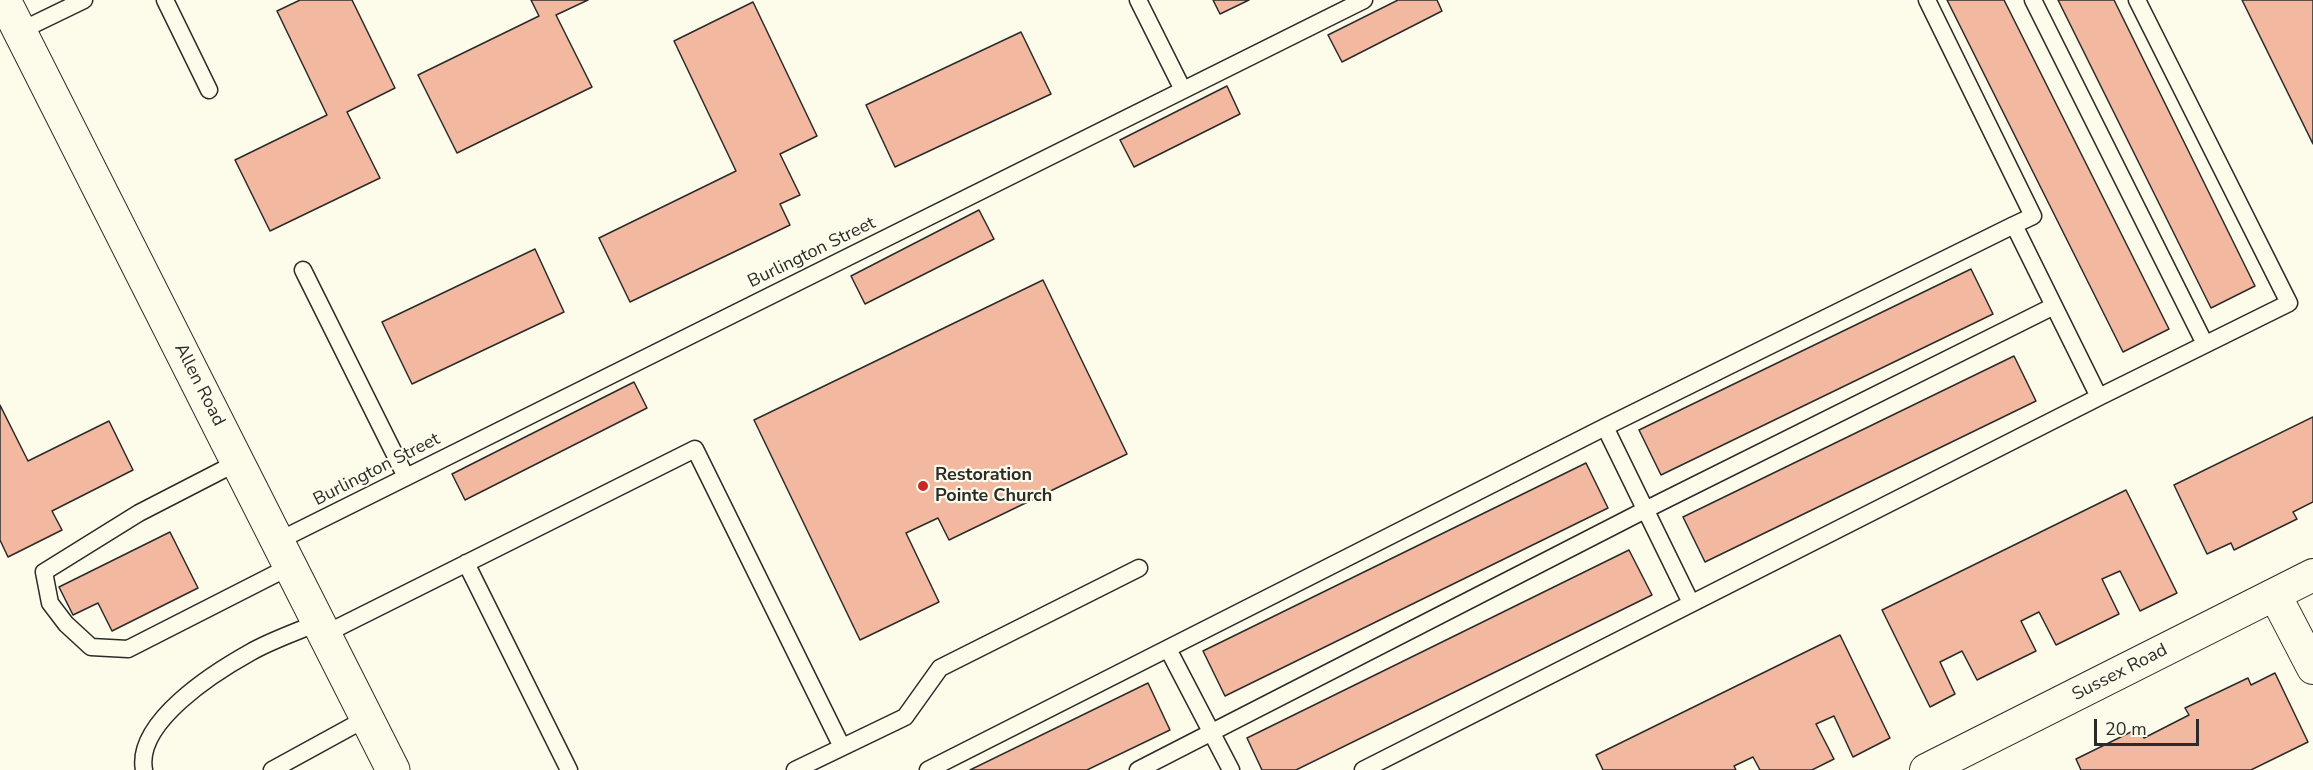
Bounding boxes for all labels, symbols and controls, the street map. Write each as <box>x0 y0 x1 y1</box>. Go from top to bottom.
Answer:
street label: Burlington Street <box>745 213 879 293</box>
street label: Allen Road <box>169 340 229 430</box>
street label: Burlington Street <box>310 429 444 511</box>
place label: Restoration Pointe Church <box>935 465 1052 508</box>
marker: Restoration Pointe Church <box>916 479 930 493</box>
street label: Sussex Road <box>2069 640 2171 706</box>
scale bar <box>2097 707 2202 745</box>
text: 20 m <box>2105 717 2147 741</box>

